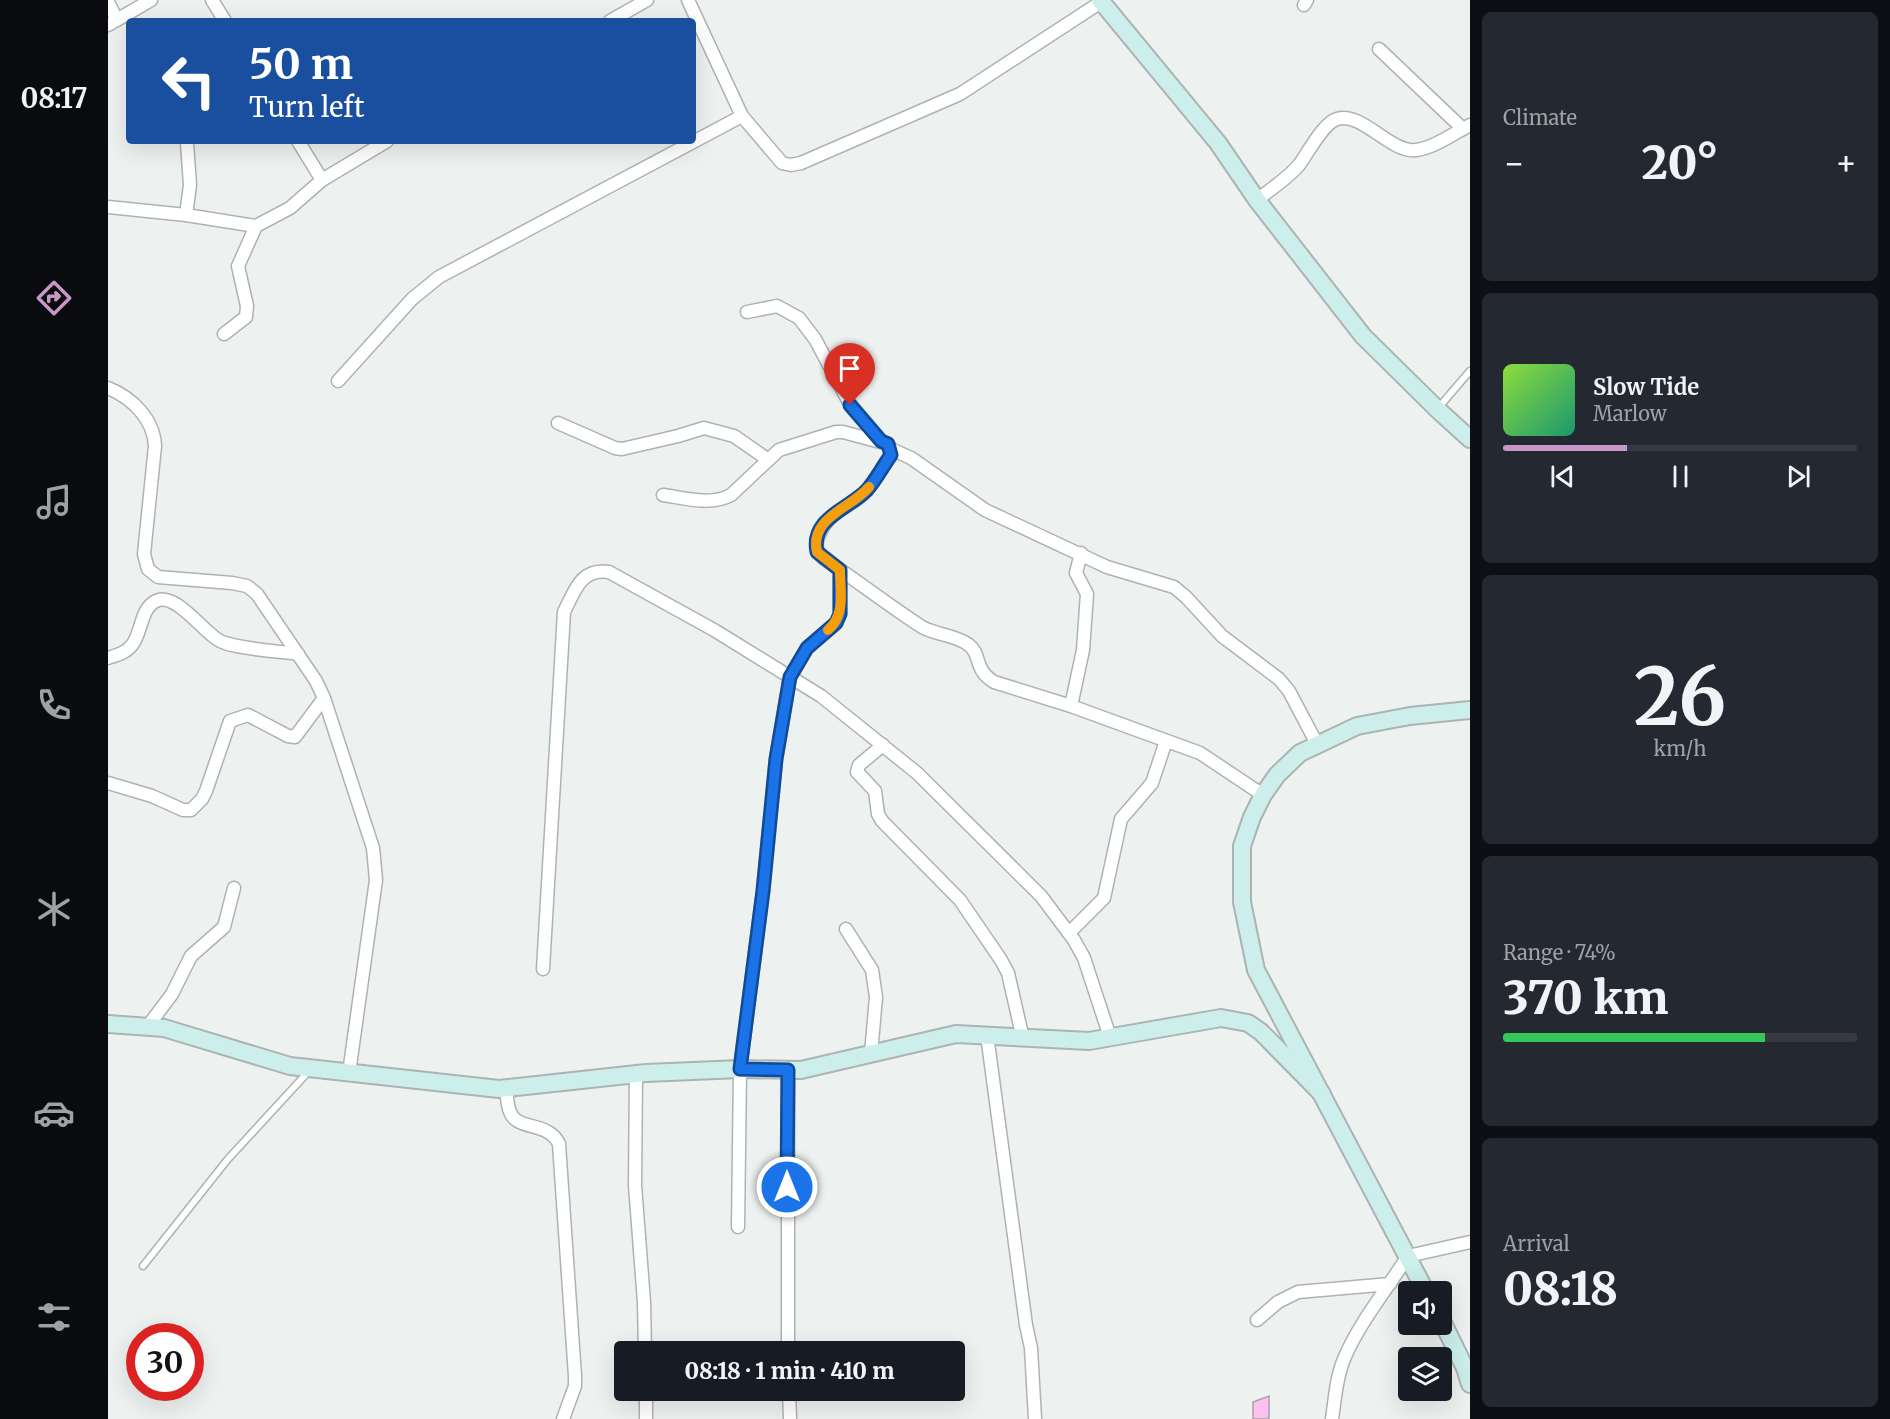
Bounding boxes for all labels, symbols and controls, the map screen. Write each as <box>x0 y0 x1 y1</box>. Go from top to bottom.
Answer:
text: 50 m <box>249 38 353 90</box>
icon: left <box>150 42 228 120</box>
text: 08:17 <box>21 81 87 115</box>
text: Turn left <box>249 90 364 124</box>
text: Climate <box>1503 105 1577 130</box>
text: 20° <box>1642 135 1718 191</box>
text: − <box>1503 143 1525 184</box>
text: + <box>1835 143 1857 184</box>
icon: directions <box>33 277 75 319</box>
pin <box>824 343 875 405</box>
icon: arrive <box>833 352 866 385</box>
text: Slow Tide <box>1593 373 1699 401</box>
text: Marlow <box>1593 401 1667 426</box>
icon: previous <box>1546 460 1579 493</box>
icon: pause <box>1664 460 1697 493</box>
icon: next <box>1782 460 1815 493</box>
icon: music <box>33 481 75 523</box>
text: 26 <box>1634 648 1726 746</box>
icon: phone <box>33 684 75 726</box>
text: km/h <box>1654 736 1706 761</box>
icon: climate <box>33 888 75 930</box>
text: Range · 74% <box>1503 940 1616 965</box>
text: 370 km <box>1503 970 1668 1026</box>
icon: car <box>33 1092 75 1134</box>
position arrow <box>755 1155 819 1219</box>
text: Arrival <box>1503 1231 1570 1256</box>
text: 08:18 <box>1503 1261 1618 1317</box>
map controls <box>1398 1281 1452 1401</box>
button: sound <box>1398 1281 1452 1335</box>
icon: filters <box>33 1296 75 1338</box>
speed limit sign: 30 <box>126 1323 204 1401</box>
button: layers <box>1398 1347 1452 1401</box>
text: 08:18 · 1 min · 410 m <box>685 1357 894 1385</box>

